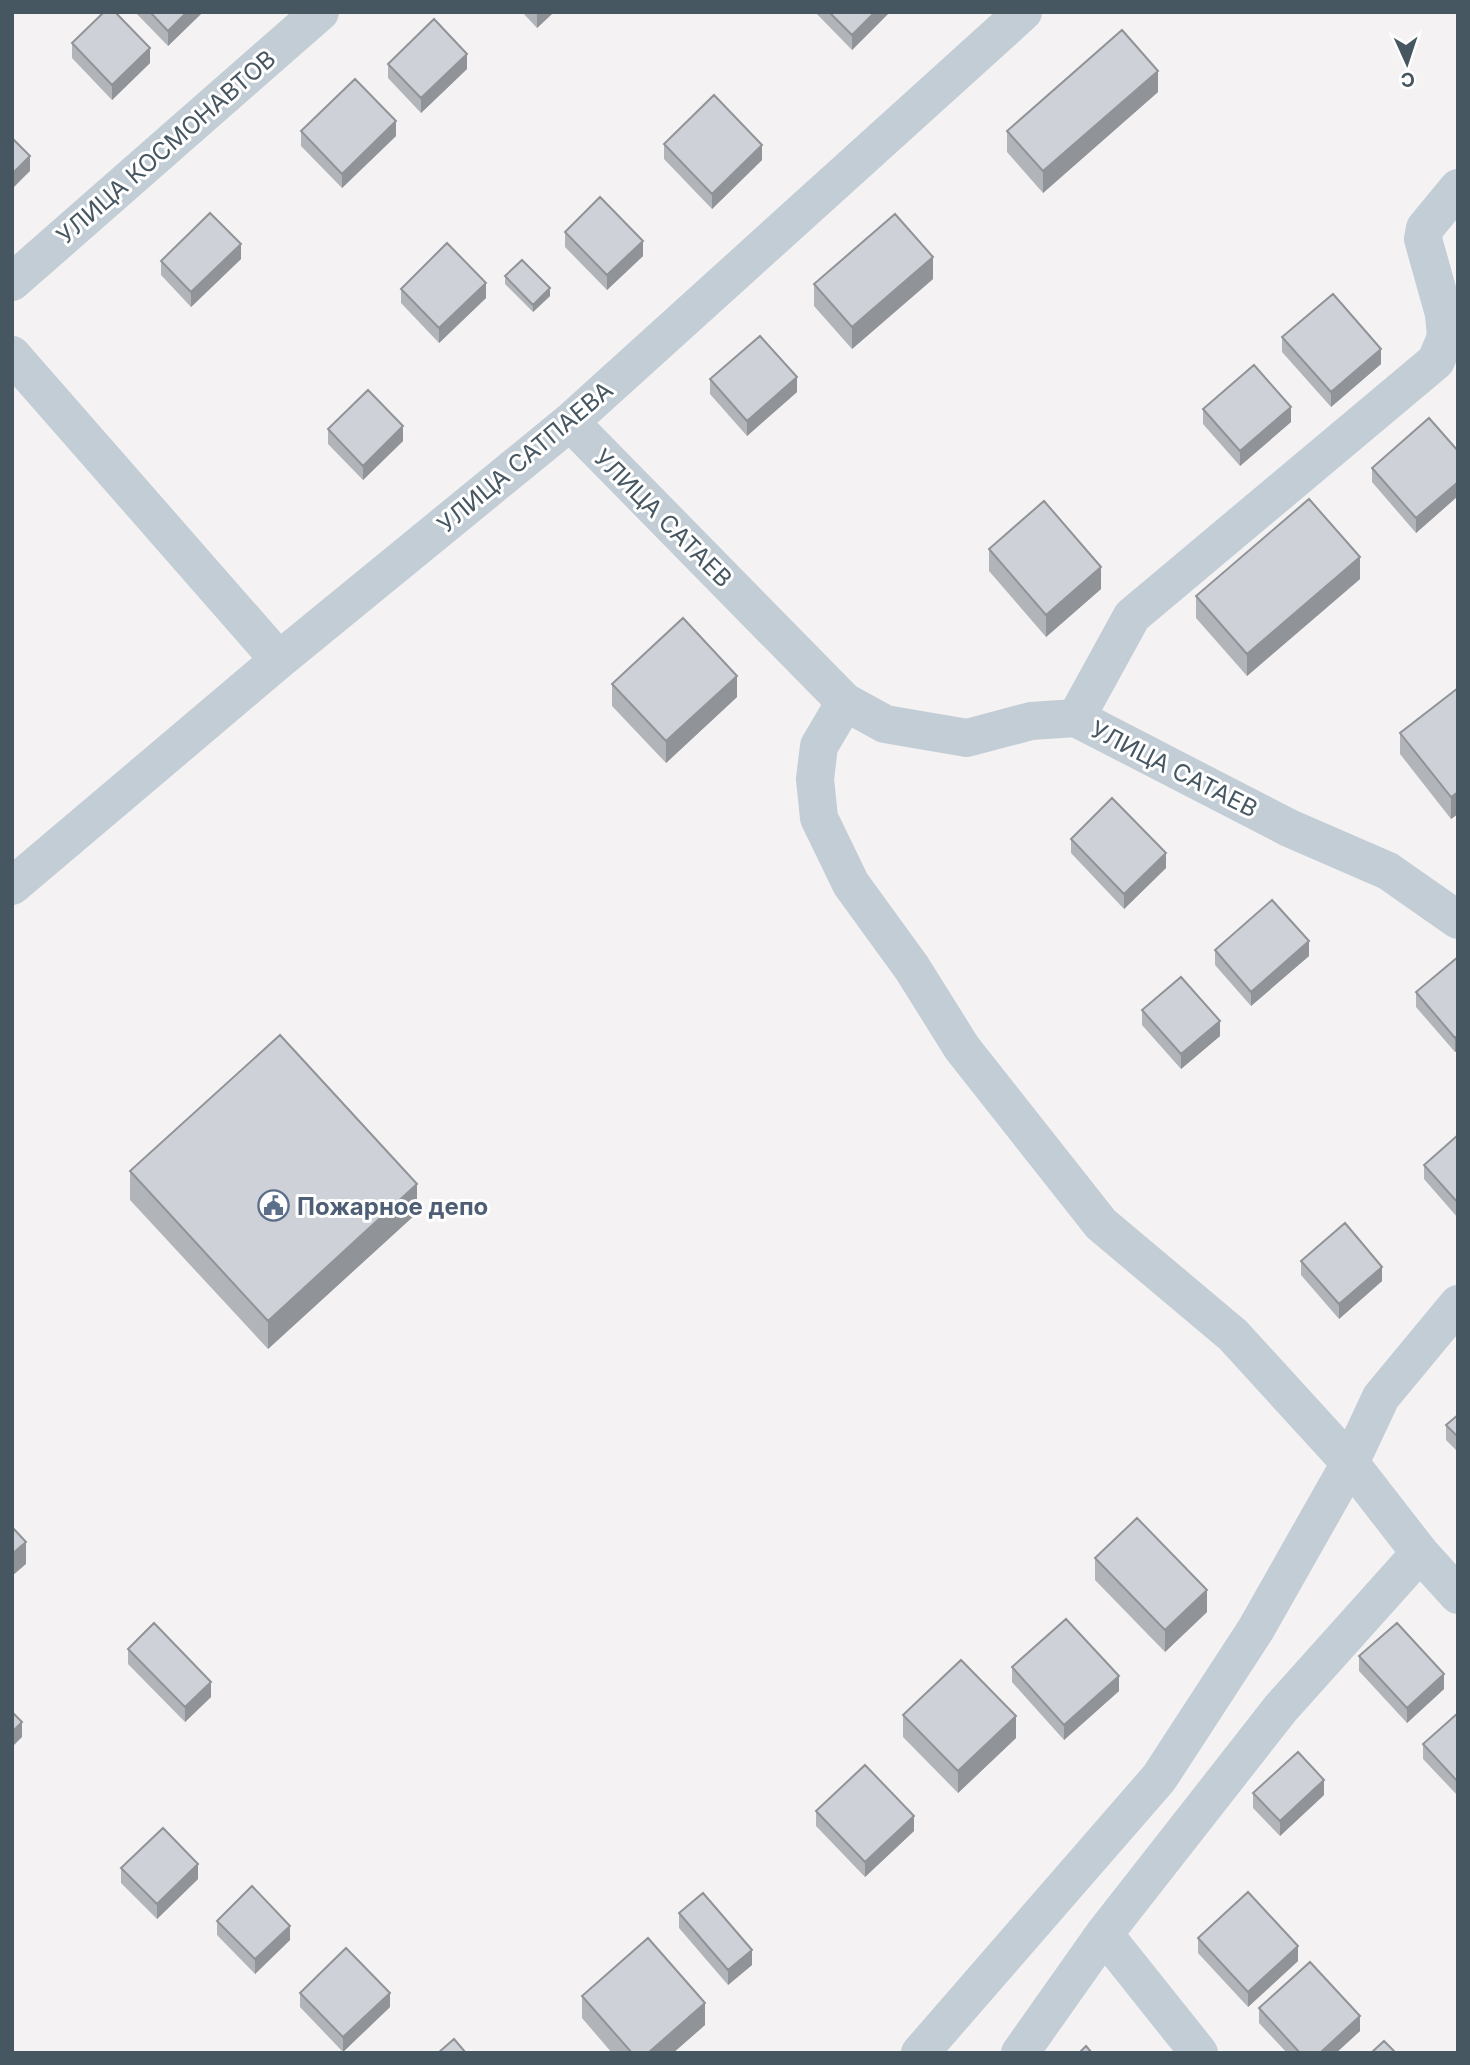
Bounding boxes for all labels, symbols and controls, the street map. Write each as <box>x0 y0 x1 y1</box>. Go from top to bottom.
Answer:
north arrow <box>1372 28 1442 98</box>
street label: УЛИЦА КОСМОНАВТОВ <box>51 44 281 250</box>
text: С <box>1400 68 1415 91</box>
street label: УЛИЦА САТПАЕВА <box>431 375 619 539</box>
street label: УЛИЦА САТАЕВ <box>588 443 738 593</box>
street label: УЛИЦА САТАЕВ <box>1086 714 1262 824</box>
public building icon: Пожарное депо <box>257 1189 291 1223</box>
place label: Пожарное депо <box>297 1192 488 1221</box>

